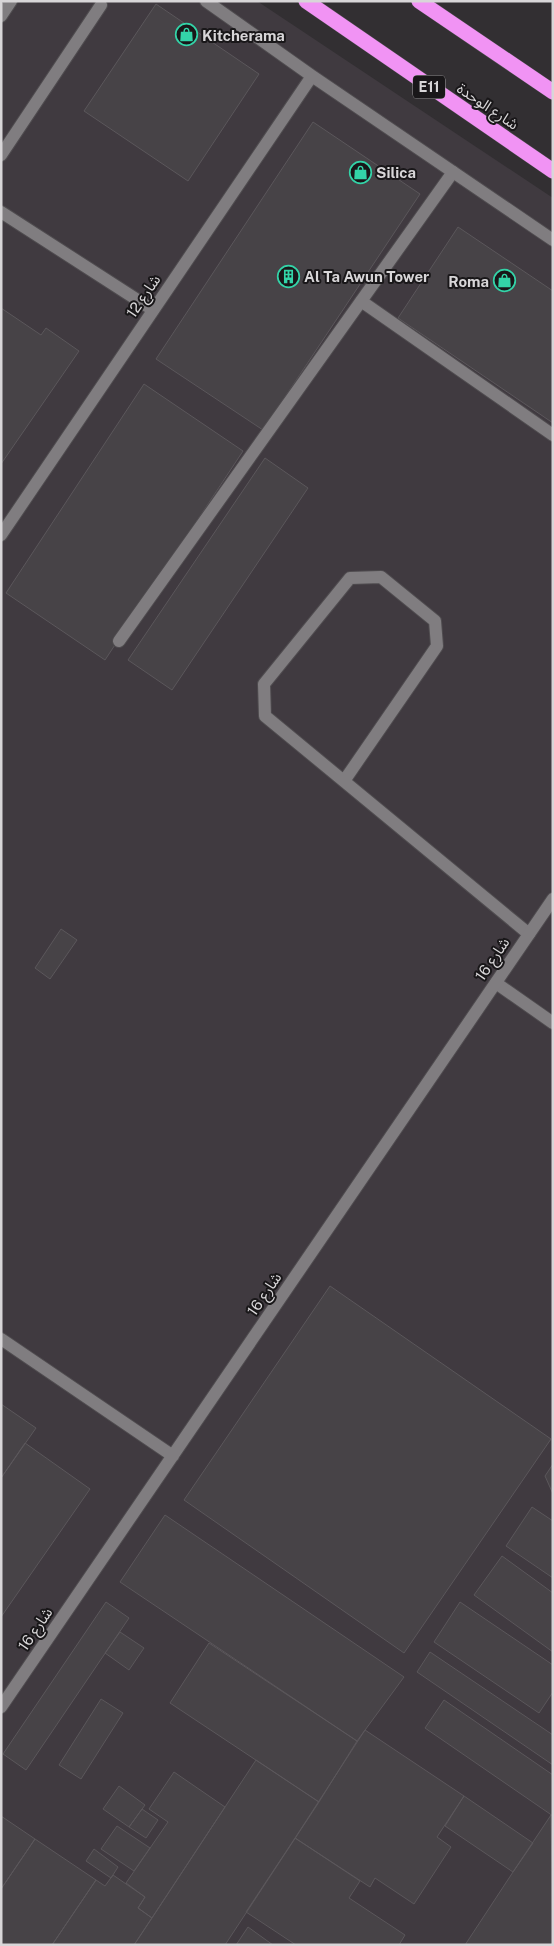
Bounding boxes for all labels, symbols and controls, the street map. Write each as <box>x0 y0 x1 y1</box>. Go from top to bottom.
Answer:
shop icon: Kitcherama <box>174 23 198 47</box>
place label: Kitcherama <box>202 27 285 44</box>
road number: E11 <box>413 75 445 98</box>
street label: شارع الوحدة <box>452 79 522 136</box>
shop icon: Silica <box>348 160 372 184</box>
place label: Silica <box>376 164 416 181</box>
building icon: Al Ta Awun Tower <box>276 264 300 288</box>
place label: Al Ta Awun Tower <box>304 268 429 285</box>
shop icon: Roma <box>493 269 517 293</box>
street label: شارع 12 <box>123 271 167 323</box>
place label: Roma <box>448 273 489 290</box>
street label: شارع 16 <box>471 934 516 986</box>
street label: شارع 16 <box>243 1269 288 1321</box>
street label: شارع 16 <box>14 1604 59 1656</box>

